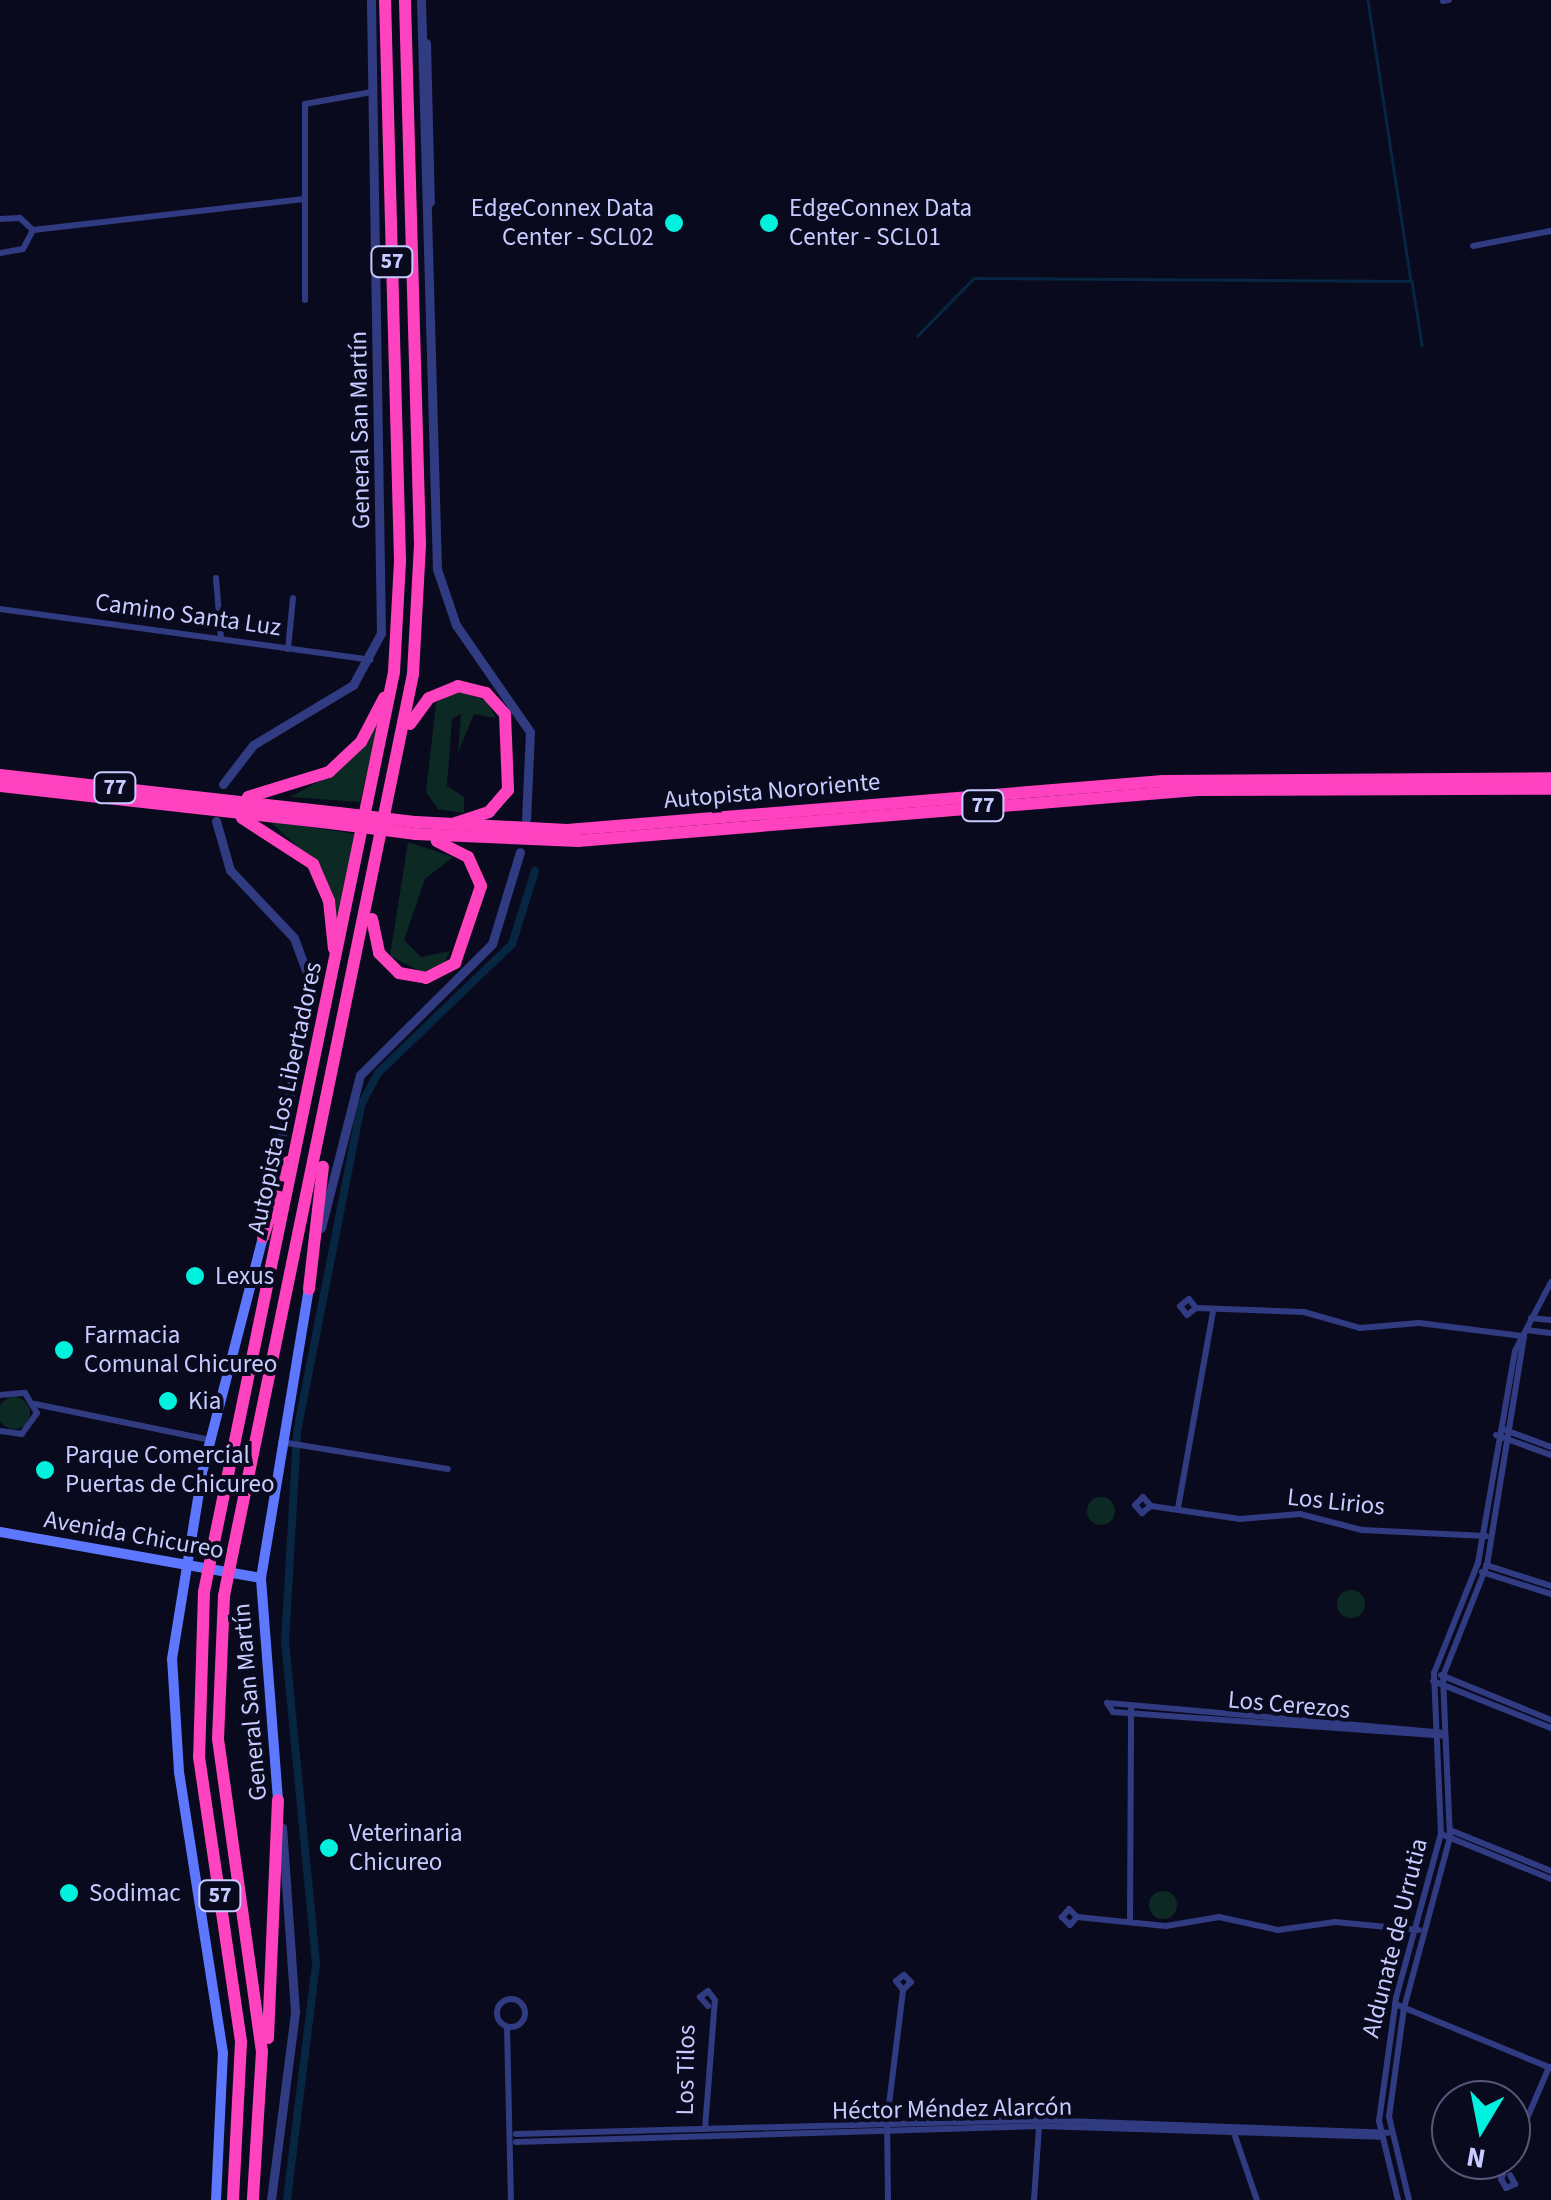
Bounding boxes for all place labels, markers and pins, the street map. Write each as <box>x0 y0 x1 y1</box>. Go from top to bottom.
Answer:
place label: EdgeConnex Data Center - SCL02 <box>471 194 654 253</box>
place label: EdgeConnex Data Center - SCL01 <box>789 194 972 253</box>
marker: EdgeConnex Data Center - SCL02 <box>663 212 685 234</box>
marker: EdgeConnex Data Center - SCL01 <box>758 212 780 234</box>
place label: Lexus <box>215 1261 274 1291</box>
marker: Lexus <box>184 1265 206 1287</box>
place label: Farmacia Comunal Chicureo <box>84 1321 277 1380</box>
marker: Farmacia Comunal Chicureo <box>53 1339 75 1361</box>
place label: Kia <box>188 1386 221 1416</box>
marker: Kia <box>157 1390 179 1412</box>
place label: Parque Comercial Puertas de Chicureo <box>65 1441 274 1500</box>
marker: Parque Comercial Puertas de Chicureo <box>34 1459 56 1481</box>
place label: Veterinaria Chicureo <box>349 1819 463 1878</box>
marker: Veterinaria Chicureo <box>318 1837 340 1859</box>
place label: Sodimac <box>89 1878 181 1908</box>
marker: Sodimac <box>58 1882 80 1904</box>

